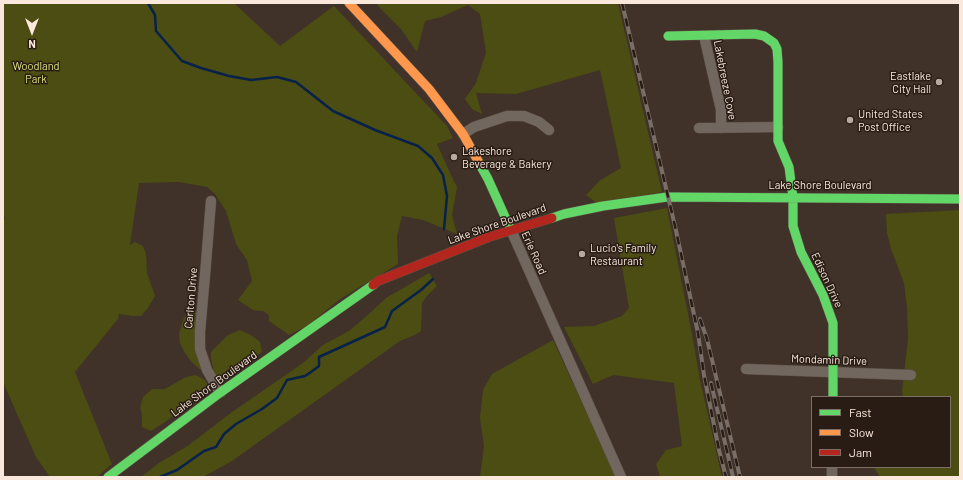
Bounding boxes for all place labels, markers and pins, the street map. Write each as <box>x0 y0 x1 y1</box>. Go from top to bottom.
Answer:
place label: Eastlake City Hall <box>890 69 931 95</box>
marker: Eastlake City Hall <box>934 77 944 87</box>
place label: United States Post Office <box>858 107 923 133</box>
marker: United States Post Office <box>845 115 855 125</box>
place label: Lakeshore Beverage & Bakery <box>462 144 552 170</box>
marker: Lakeshore Beverage & Bakery <box>449 152 459 162</box>
place label: Lucio's Family Restaurant <box>590 241 656 267</box>
marker: Lucio's Family Restaurant <box>577 249 587 259</box>

